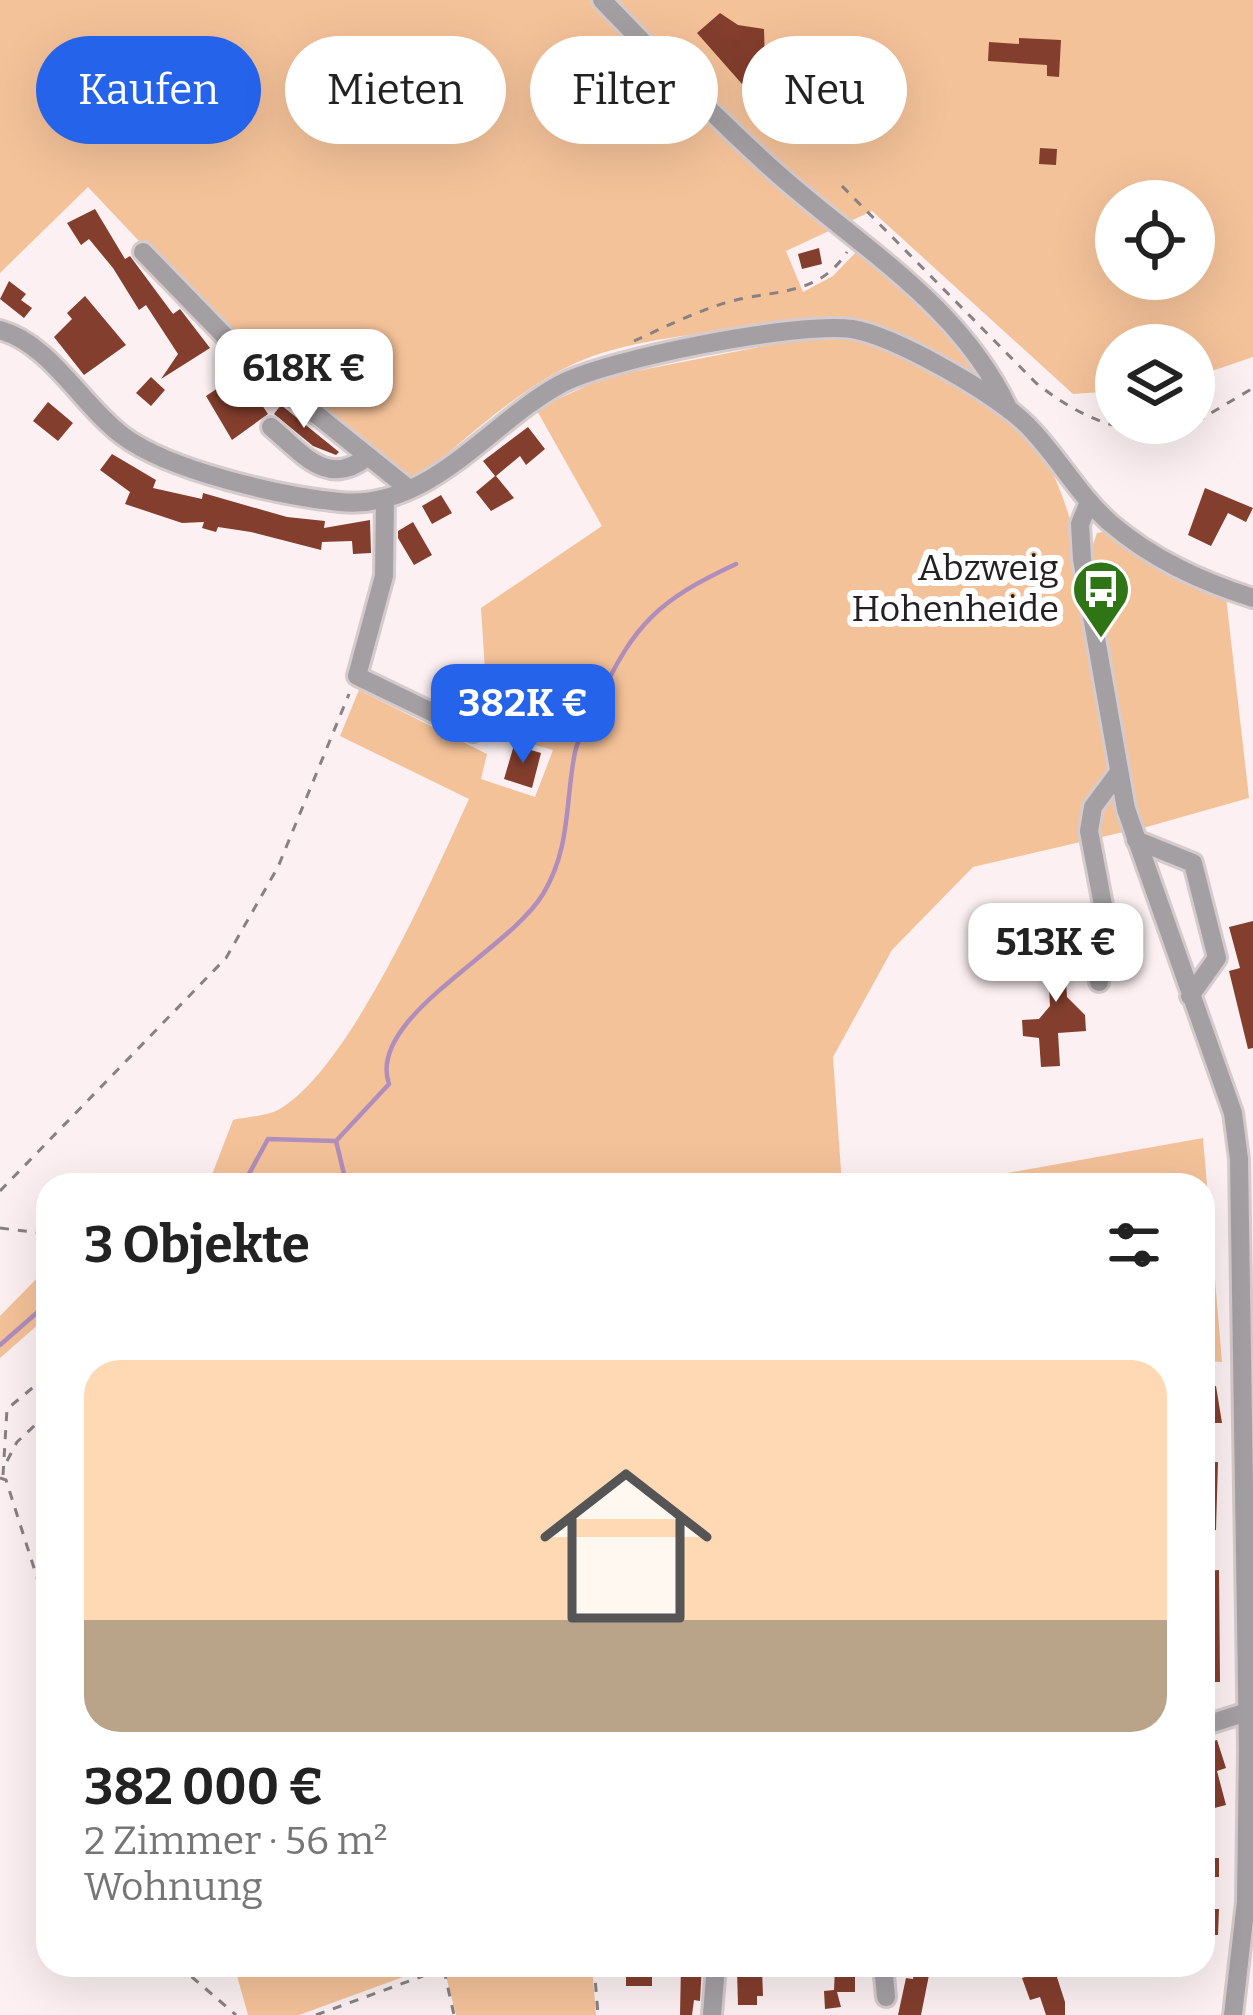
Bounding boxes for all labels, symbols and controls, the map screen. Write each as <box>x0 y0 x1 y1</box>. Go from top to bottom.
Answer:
chip: Kaufen <box>36 36 261 144</box>
chip: Mieten <box>285 36 506 144</box>
chip: Filter <box>530 36 718 144</box>
chip: Neu <box>742 36 907 144</box>
map controls <box>1095 180 1215 444</box>
button: locate <box>1095 180 1215 300</box>
button: layers <box>1095 324 1215 444</box>
pin: 618K € <box>206 329 402 431</box>
text: 618K € <box>242 345 366 391</box>
place label: Abzweig Hohenheide <box>852 546 1059 631</box>
bus stop icon: Abzweig Hohenheide <box>1070 558 1132 640</box>
pin: 382K € <box>425 664 621 766</box>
text: 382K € <box>458 680 588 726</box>
pin: 513K € <box>958 903 1154 1005</box>
text: 513K € <box>995 919 1117 965</box>
icon: filters <box>1101 1212 1167 1278</box>
text: 3 Objekte <box>84 1214 310 1276</box>
icon: home <box>518 1438 734 1654</box>
text: 382 000 € <box>84 1756 324 1818</box>
text: 2 Zimmer · 56 m² <box>84 1818 388 1864</box>
text: Wohnung <box>84 1864 263 1910</box>

